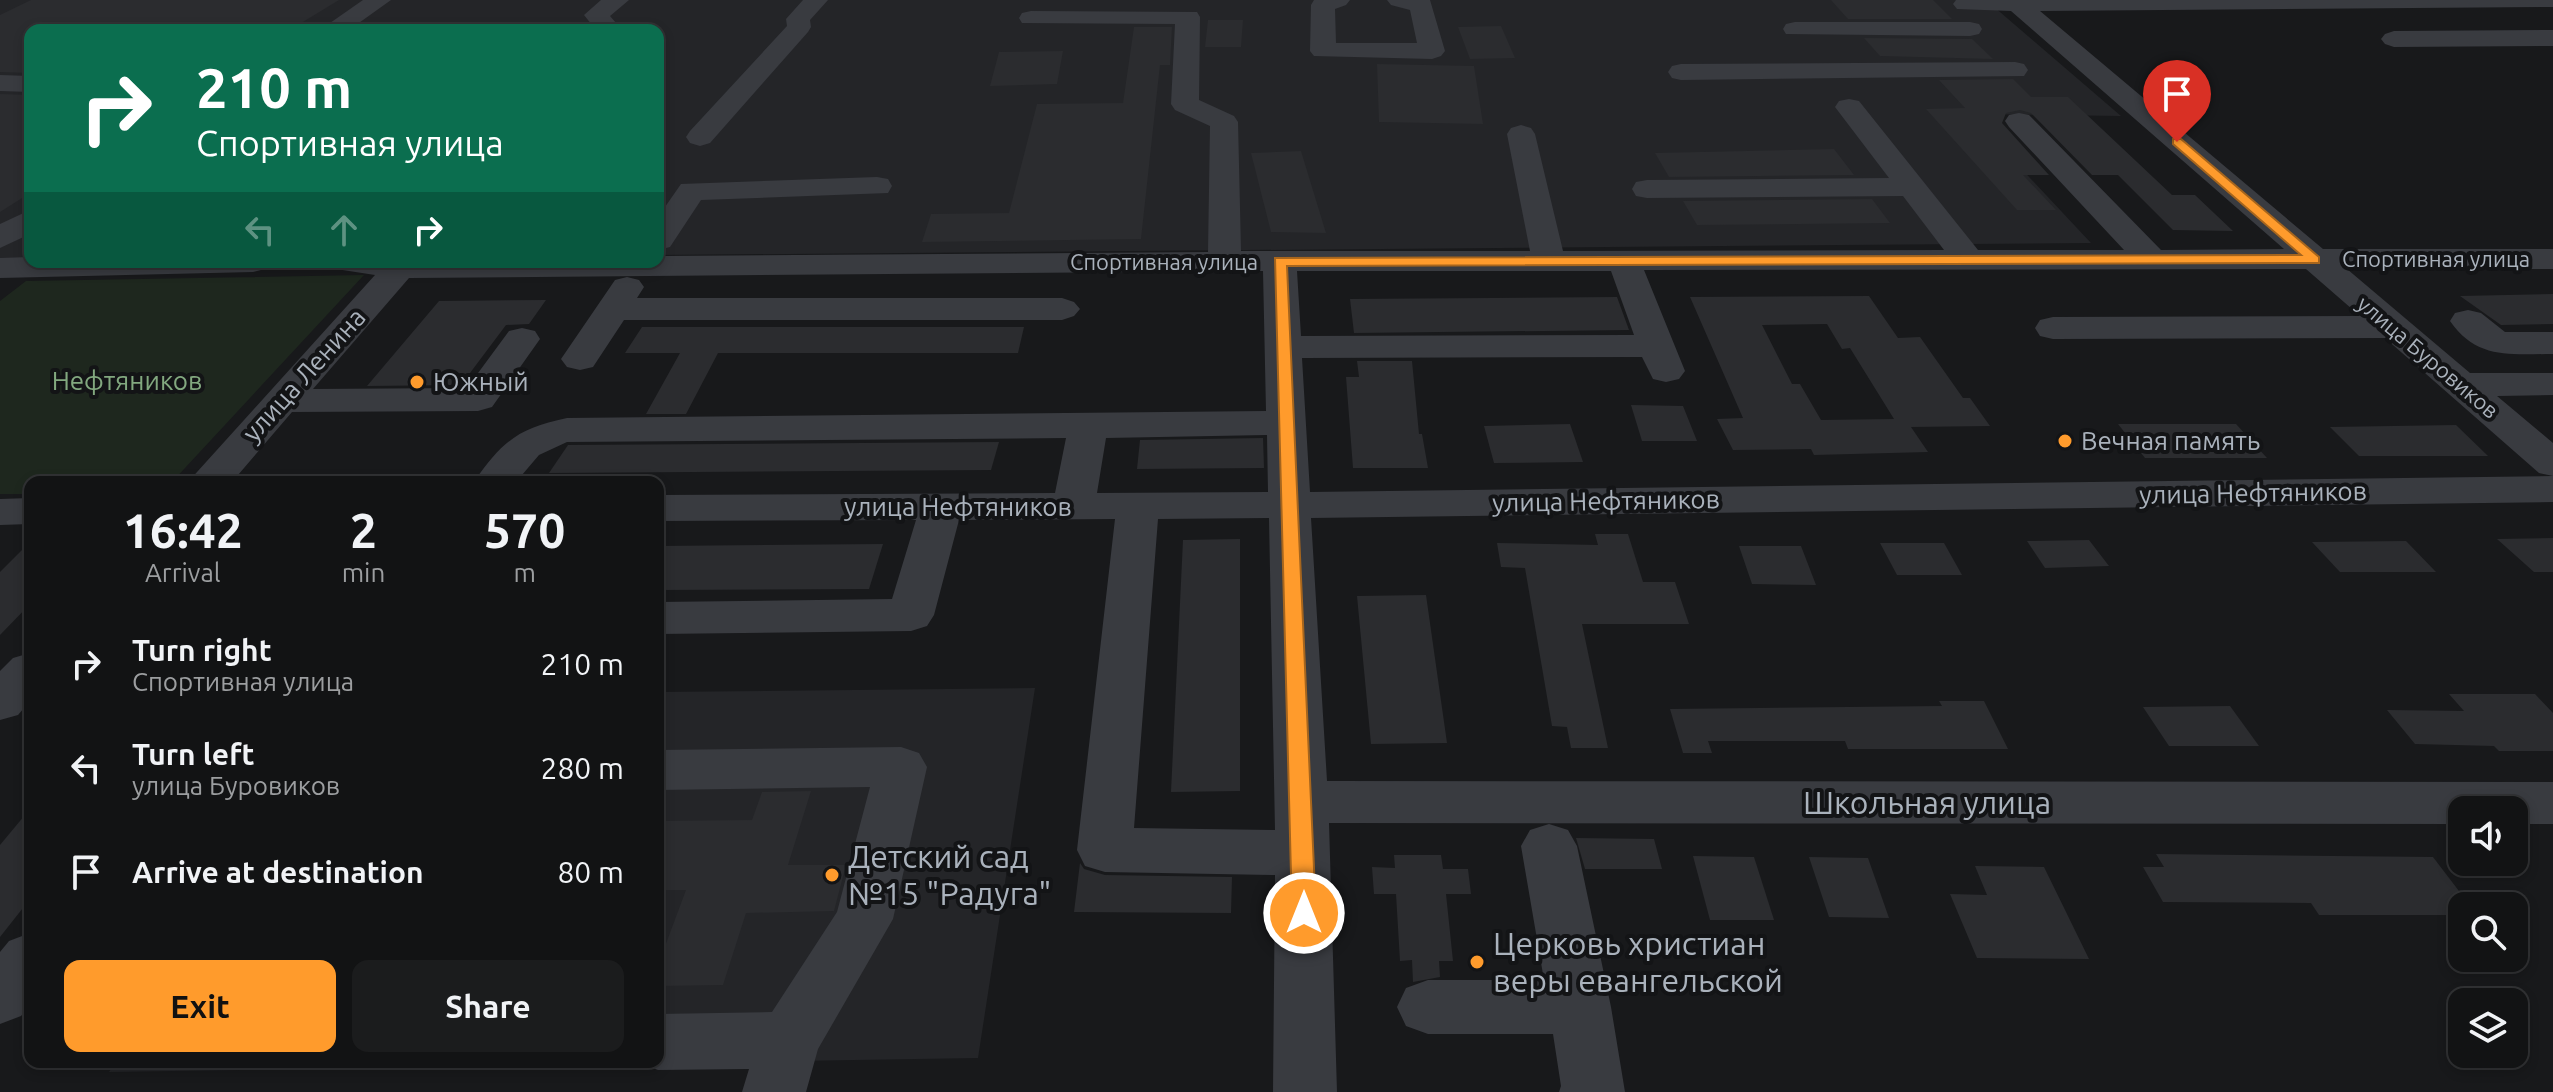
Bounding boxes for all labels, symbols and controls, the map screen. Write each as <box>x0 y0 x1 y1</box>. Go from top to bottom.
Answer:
icon: right <box>64 56 168 160</box>
text: 210 m <box>196 56 352 119</box>
pin <box>2143 60 2211 142</box>
icon: arrive <box>2155 72 2199 116</box>
text: Спортивная улица <box>196 122 504 163</box>
icon: left <box>238 208 282 252</box>
icon: ahead <box>322 208 366 252</box>
icon: right <box>406 208 450 252</box>
street label: Спортивная улица <box>2342 246 2530 271</box>
street label: Спортивная улица <box>1070 249 1258 274</box>
street label: улица Буровиков <box>2353 290 2504 423</box>
street label: улица Ленина <box>236 302 371 447</box>
park label: Нефтяников <box>52 366 202 395</box>
place label: Южный <box>433 367 529 396</box>
marker: Южный <box>408 373 426 391</box>
place label: Вечная память <box>2081 426 2260 455</box>
marker: Вечная память <box>2056 432 2074 450</box>
street label: улица Нефтяников <box>2139 476 2367 509</box>
street label: улица Нефтяников <box>1492 484 1720 517</box>
street label: улица Нефтяников <box>844 492 1072 521</box>
text: 16:42 <box>123 503 243 557</box>
text: 2 <box>350 503 377 557</box>
text: 570 <box>484 503 565 557</box>
text: Arrival <box>145 558 221 587</box>
text: min <box>342 558 385 587</box>
text: m <box>513 558 536 587</box>
text: Turn right <box>132 633 272 667</box>
icon: right <box>64 642 108 686</box>
text: 210 m <box>540 647 624 681</box>
text: Спортивная улица <box>132 667 354 696</box>
text: Turn left <box>132 737 254 771</box>
icon: left <box>64 746 108 790</box>
text: 280 m <box>540 751 624 785</box>
text: улица Буровиков <box>132 771 340 800</box>
street label: Школьная улица <box>1803 784 2051 820</box>
map controls <box>2448 796 2528 1068</box>
button: sound <box>2448 796 2528 876</box>
place label: Детский сад №15 "Радуга" <box>848 838 1051 911</box>
icon: arrive <box>64 850 108 894</box>
text: Arrive at destination <box>132 855 424 889</box>
text: 80 m <box>557 855 624 889</box>
marker: Детский сад №15 "Радуга" <box>823 866 841 884</box>
position arrow <box>1262 871 1346 955</box>
button: search <box>2448 892 2528 972</box>
place label: Церковь христиан веры евангельской <box>1493 925 1783 998</box>
marker: Церковь христиан веры евангельской <box>1468 953 1486 971</box>
button: Exit <box>64 960 336 1052</box>
button: Share <box>352 960 624 1052</box>
button: layers <box>2448 988 2528 1068</box>

